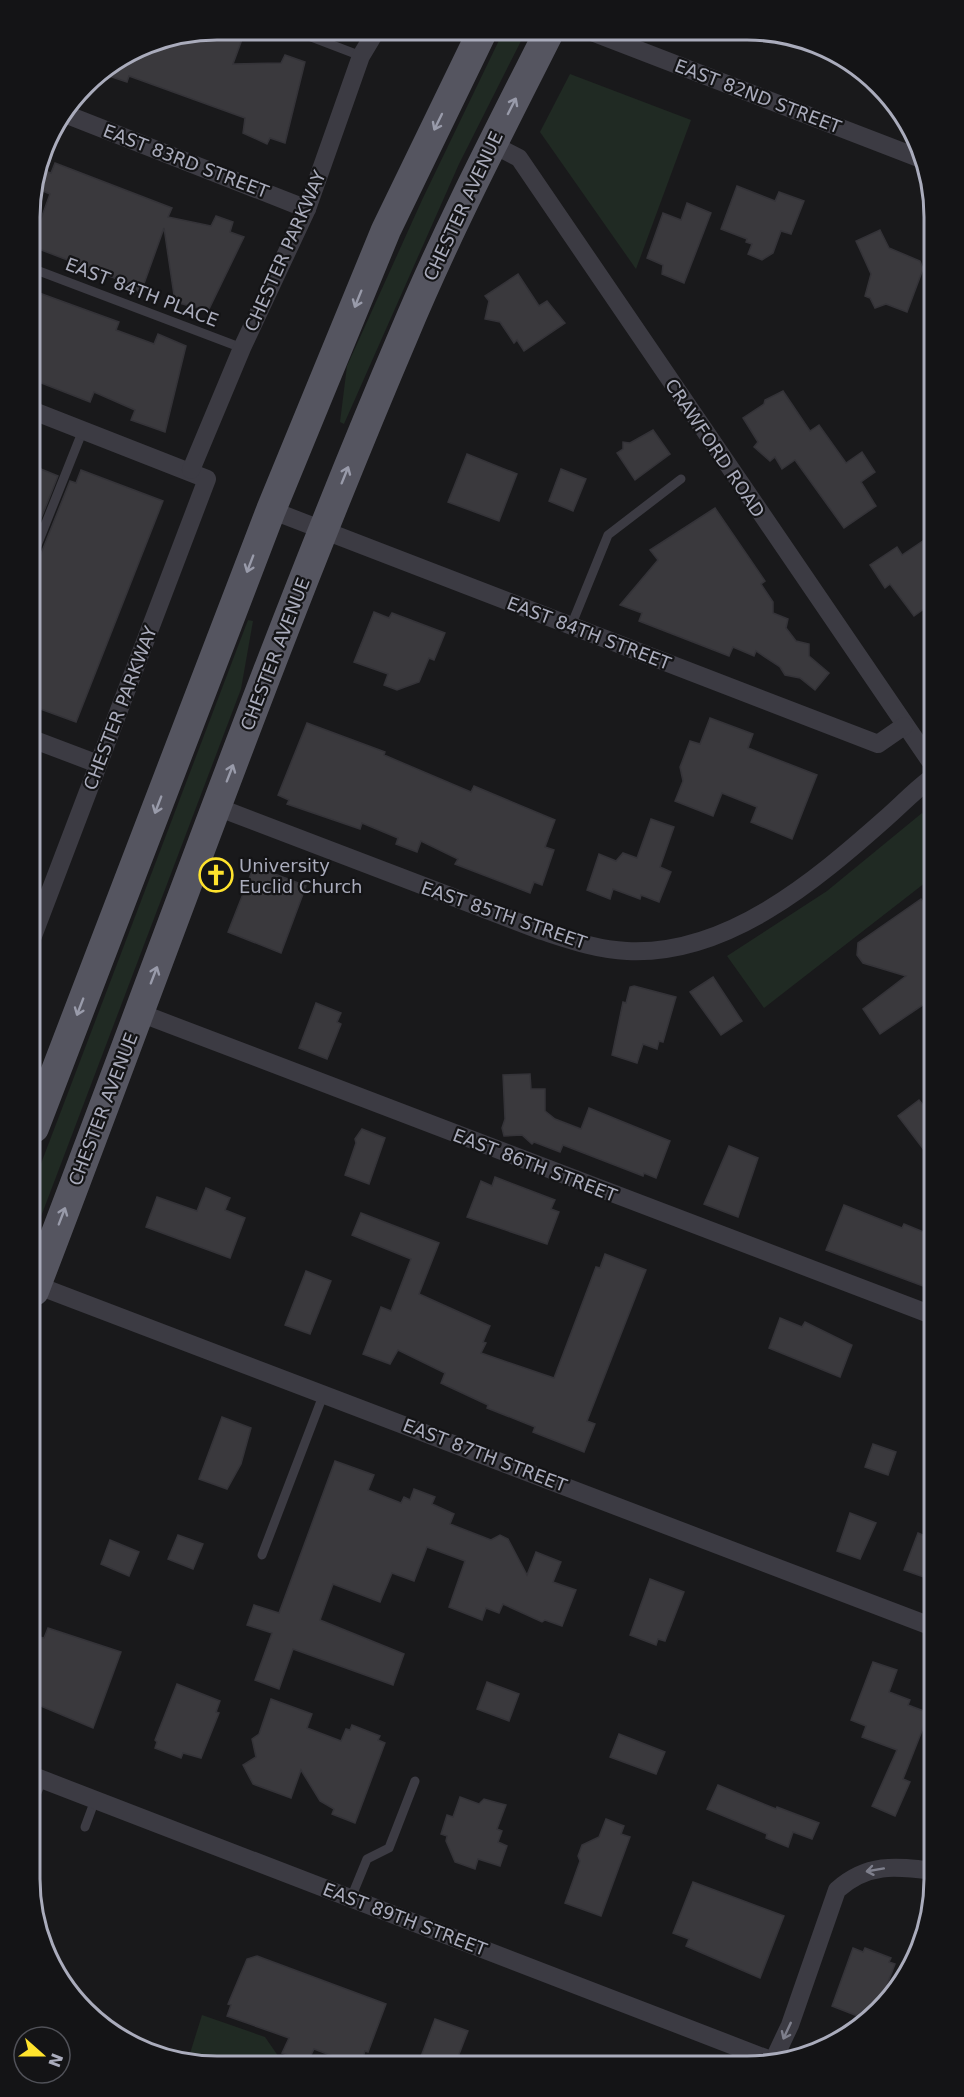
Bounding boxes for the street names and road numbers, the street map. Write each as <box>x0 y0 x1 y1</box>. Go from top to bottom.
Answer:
street label: EAST 82ND STREET <box>672 55 845 138</box>
street label: EAST 83RD STREET <box>100 120 273 203</box>
street label: CHESTER AVENUE <box>419 128 507 284</box>
street label: CHESTER PARKWAY <box>240 166 330 335</box>
street label: EAST 84TH PLACE <box>63 253 221 331</box>
street label: CRAWFORD ROAD <box>661 375 769 521</box>
street label: CHESTER AVENUE <box>236 574 314 734</box>
street label: EAST 84TH STREET <box>504 592 675 674</box>
street label: CHESTER PARKWAY <box>79 622 161 793</box>
street label: EAST 85TH STREET <box>418 877 590 954</box>
street label: CHESTER AVENUE <box>64 1029 142 1189</box>
street label: EAST 86TH STREET <box>450 1124 621 1206</box>
street label: EAST 87TH STREET <box>400 1414 571 1496</box>
street label: EAST 89TH STREET <box>320 1878 491 1960</box>

